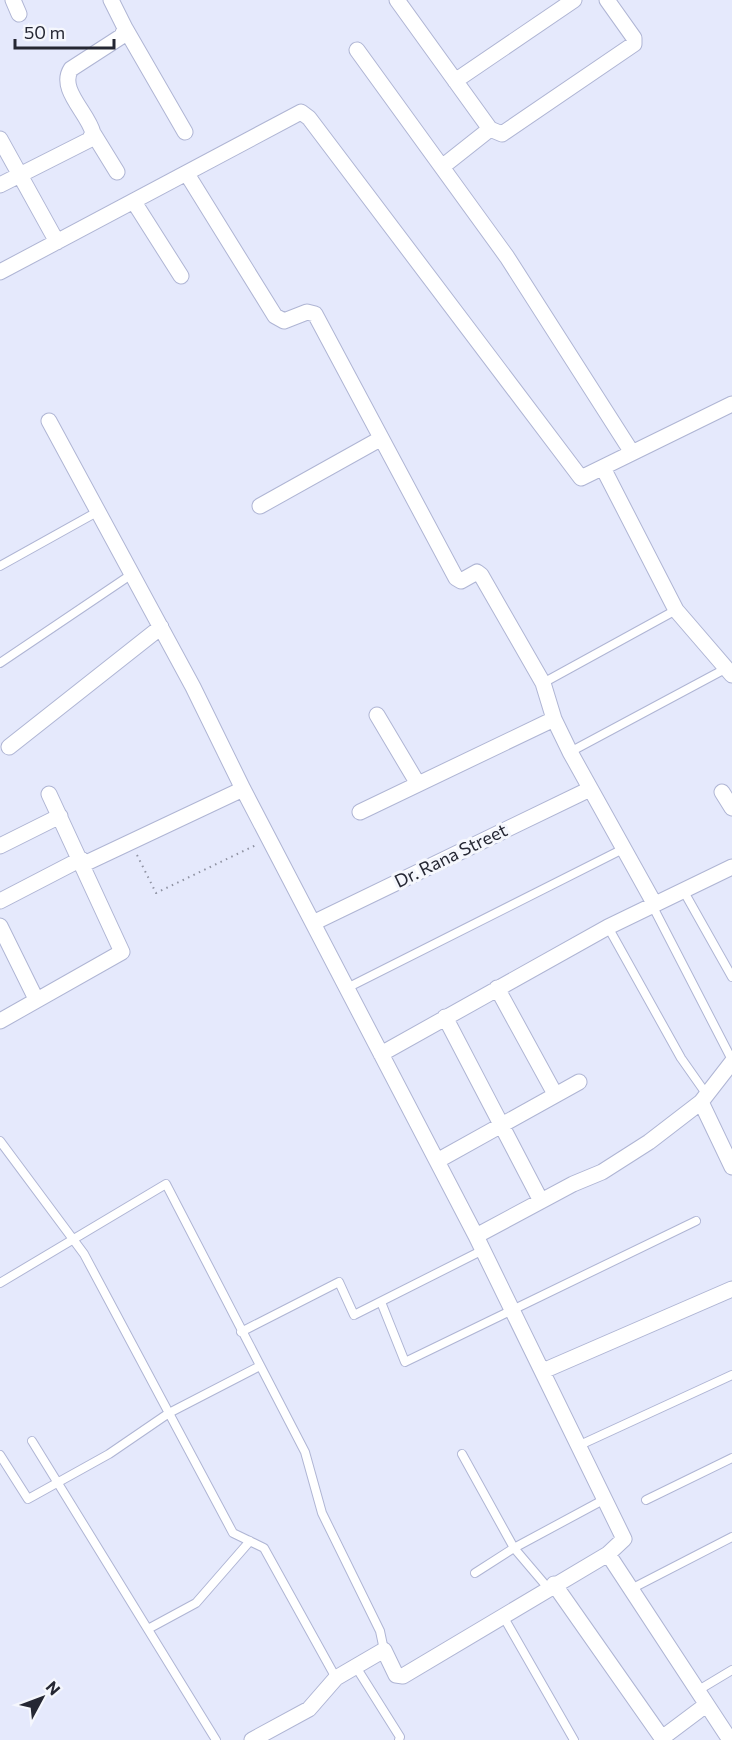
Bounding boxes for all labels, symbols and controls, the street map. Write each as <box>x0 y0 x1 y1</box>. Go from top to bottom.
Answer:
scale bar <box>15 12 114 50</box>
text: 50 m <box>24 21 65 43</box>
street label: Dr. Rana Street <box>391 818 511 892</box>
north arrow <box>12 1668 72 1728</box>
text: N <box>43 1677 65 1699</box>

